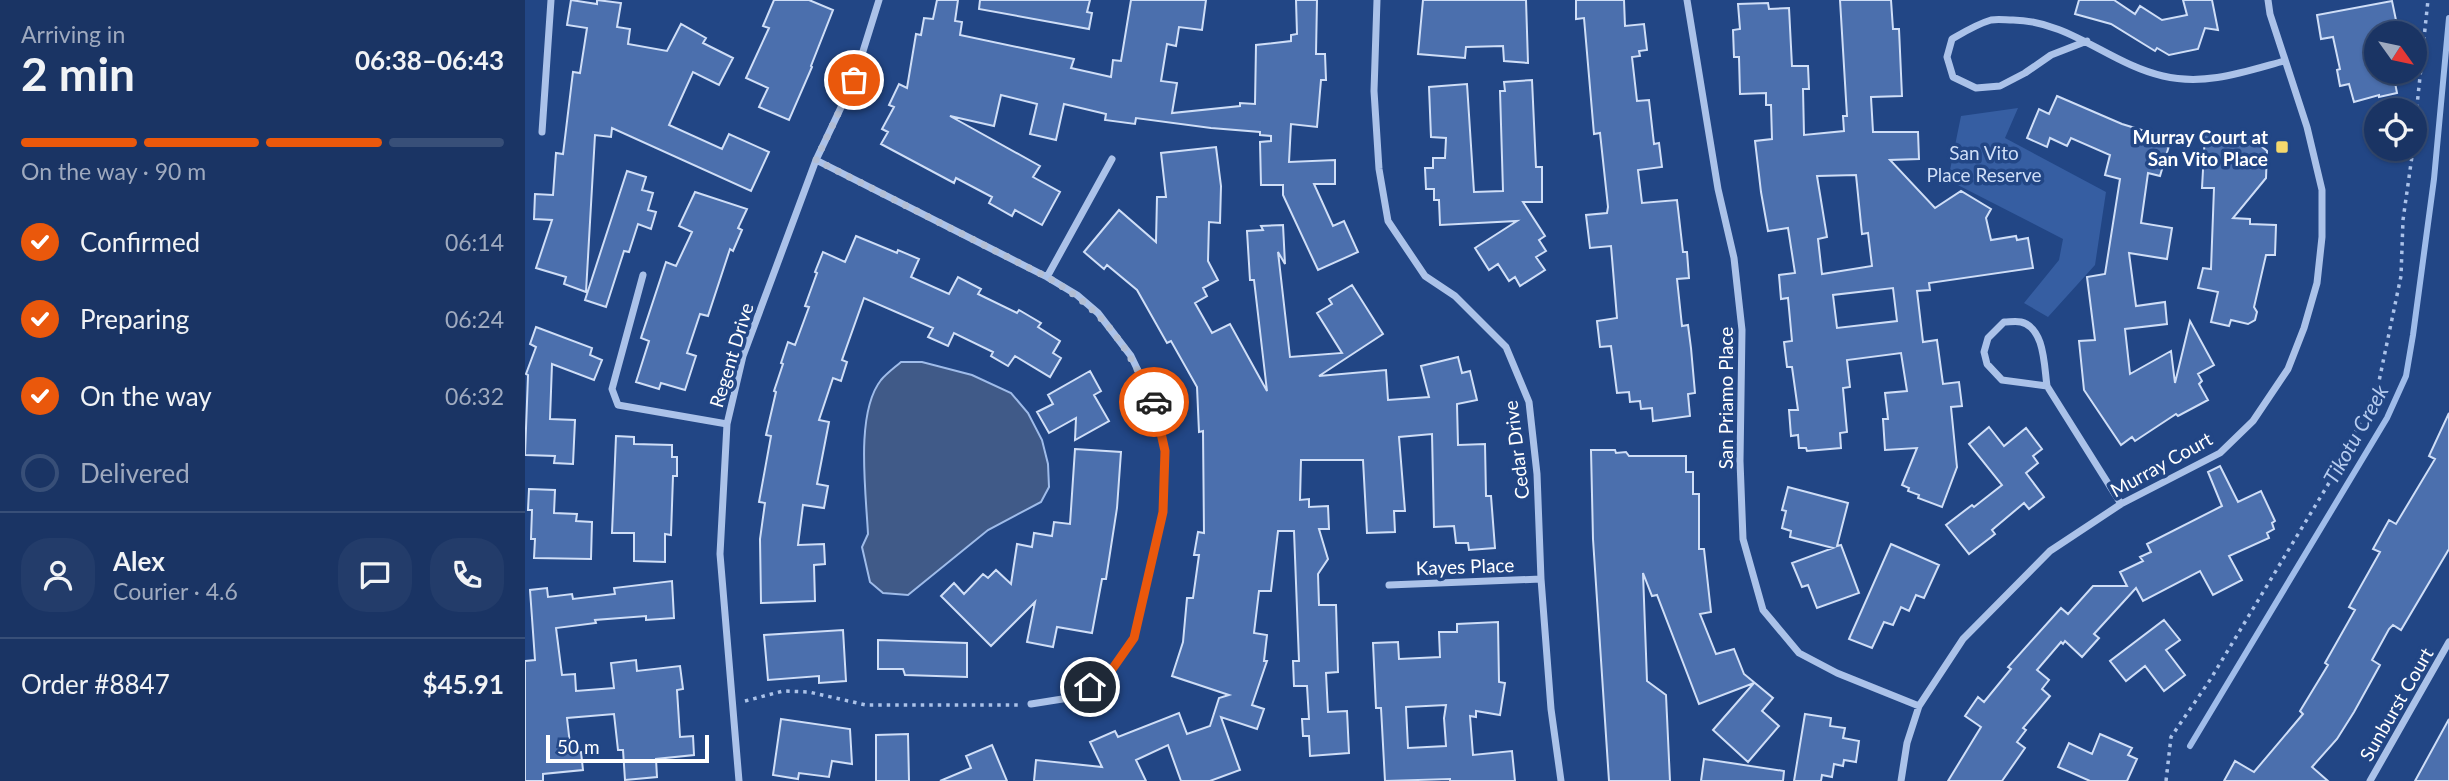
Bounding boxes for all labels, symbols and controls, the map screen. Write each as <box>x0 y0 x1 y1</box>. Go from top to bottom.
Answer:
text: Arriving in <box>21 20 125 48</box>
north arrow <box>2364 21 2427 84</box>
map controls <box>2364 21 2427 161</box>
text: 06:38–06:43 <box>355 44 504 76</box>
text: 2 min <box>21 46 135 101</box>
pin <box>824 50 884 110</box>
icon: bag <box>835 61 873 99</box>
button: locate <box>2364 98 2427 161</box>
place label: Murray Court at San Vito Place <box>2133 125 2268 170</box>
marker: Murray Court at San Vito Place <box>2274 139 2290 155</box>
park label: San Vito Place Reserve <box>1926 141 2042 186</box>
text: On the way · 90 m <box>21 157 206 185</box>
icon: check <box>21 223 59 261</box>
text: Confirmed <box>80 226 200 258</box>
text: 06:14 <box>445 228 504 256</box>
icon: check <box>21 300 59 338</box>
street label: Regent Drive <box>704 300 758 410</box>
text: Preparing <box>80 303 189 335</box>
text: 06:24 <box>445 305 504 333</box>
street label: San Priamo Place <box>1714 327 1737 469</box>
courier <box>1119 367 1189 437</box>
icon: check <box>21 377 59 415</box>
water label: Tikotu Creek <box>2317 379 2393 488</box>
text: On the way <box>80 380 212 412</box>
text: 06:32 <box>445 382 504 410</box>
icon: car <box>1135 383 1173 421</box>
street label: Cedar Drive <box>1499 399 1533 501</box>
street label: Murray Court <box>2106 427 2216 501</box>
text: Delivered <box>80 457 190 489</box>
button: person <box>21 538 95 612</box>
button: chat <box>338 538 412 612</box>
button: phone <box>430 538 504 612</box>
text: Alex <box>113 545 165 577</box>
street label: Kayes Place <box>1415 553 1515 579</box>
text: Courier · 4.6 <box>113 577 238 605</box>
street label: Sunburst Court <box>2354 643 2438 765</box>
pin <box>1060 657 1120 717</box>
text: Order #8847 <box>21 668 170 700</box>
text: $45.91 <box>422 668 504 700</box>
icon: home <box>1071 668 1109 706</box>
scale bar <box>546 732 709 764</box>
text: 50 m <box>557 735 600 758</box>

